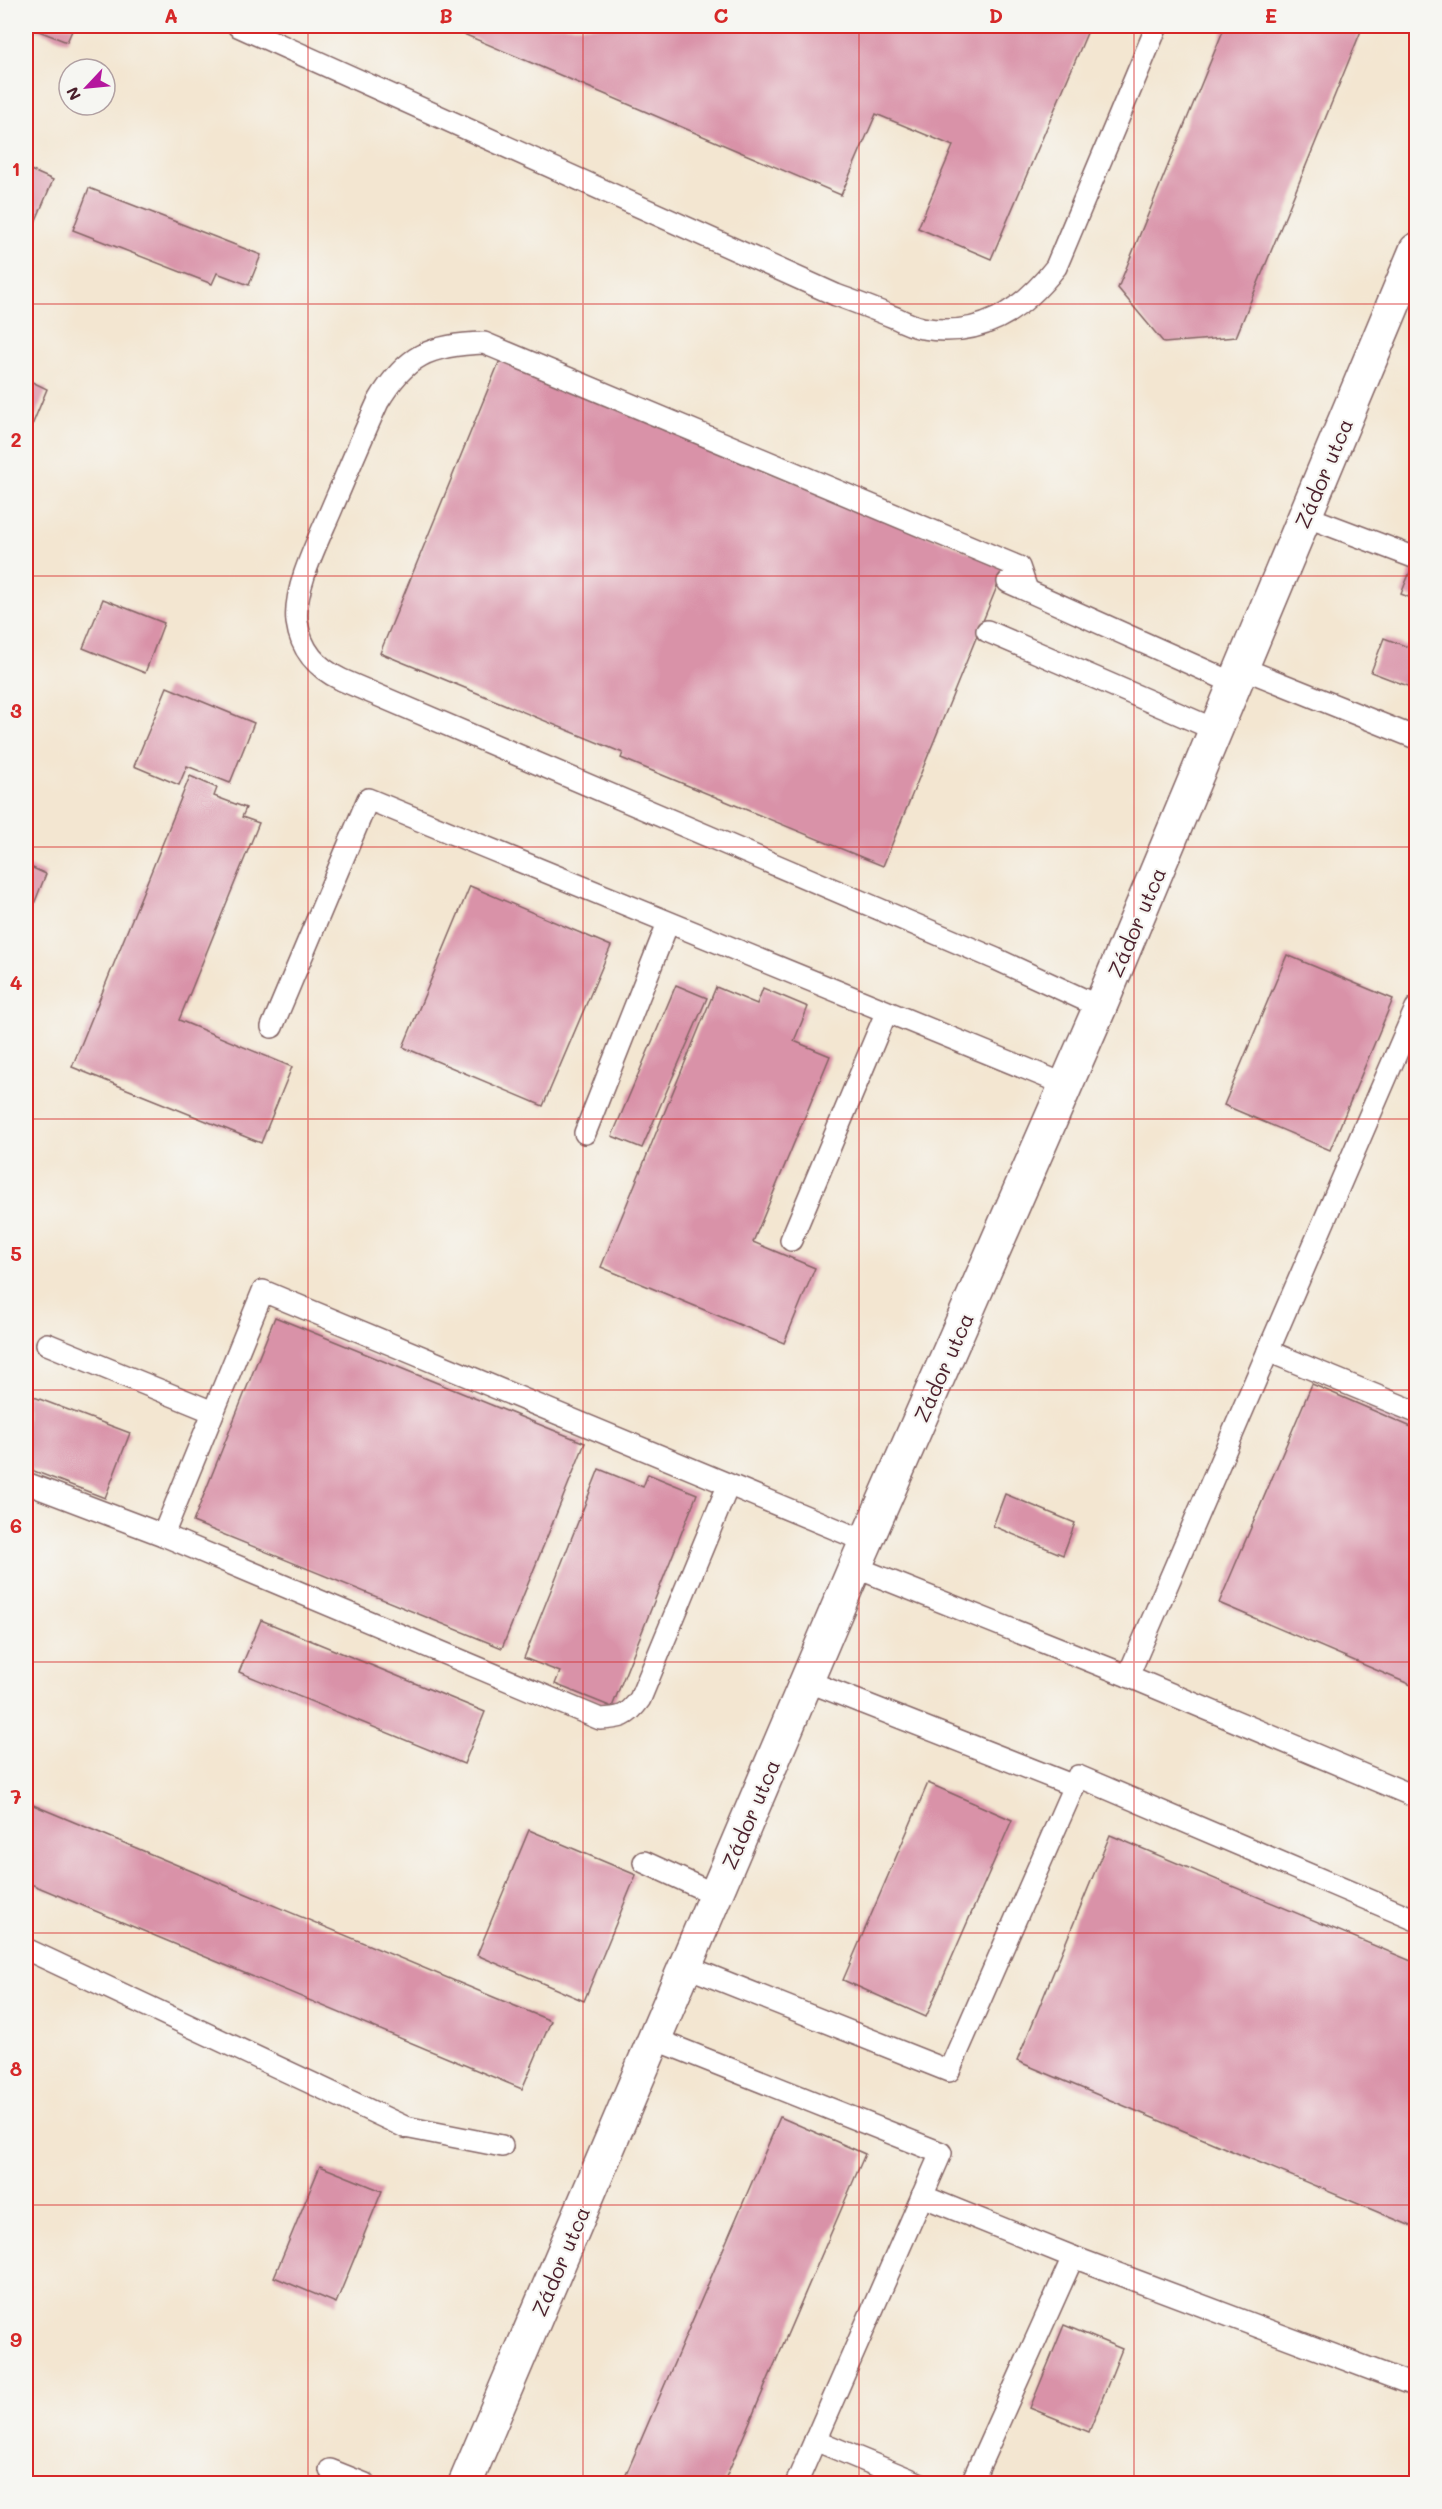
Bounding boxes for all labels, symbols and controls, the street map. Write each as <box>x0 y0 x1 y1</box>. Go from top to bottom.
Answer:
text: A <box>164 2 178 28</box>
text: B <box>439 2 453 28</box>
text: C <box>714 2 729 28</box>
text: D <box>989 2 1003 28</box>
text: E <box>1265 2 1277 28</box>
north arrow <box>57 57 117 117</box>
text: N <box>61 84 85 104</box>
text: 1 <box>12 155 20 181</box>
street label: Zádor utca <box>1288 414 1358 532</box>
text: 2 <box>10 426 22 452</box>
text: 3 <box>10 697 22 723</box>
street label: Zádor utca <box>1101 863 1171 981</box>
text: 4 <box>10 969 23 995</box>
text: 5 <box>10 1240 22 1266</box>
street label: Zádor utca <box>907 1308 979 1426</box>
text: 6 <box>10 1512 22 1538</box>
street label: Zádor utca <box>715 1755 785 1873</box>
text: 7 <box>10 1783 22 1809</box>
text: 8 <box>10 2055 22 2081</box>
street label: Zádor utca <box>525 2202 595 2320</box>
text: 9 <box>10 2326 22 2352</box>

